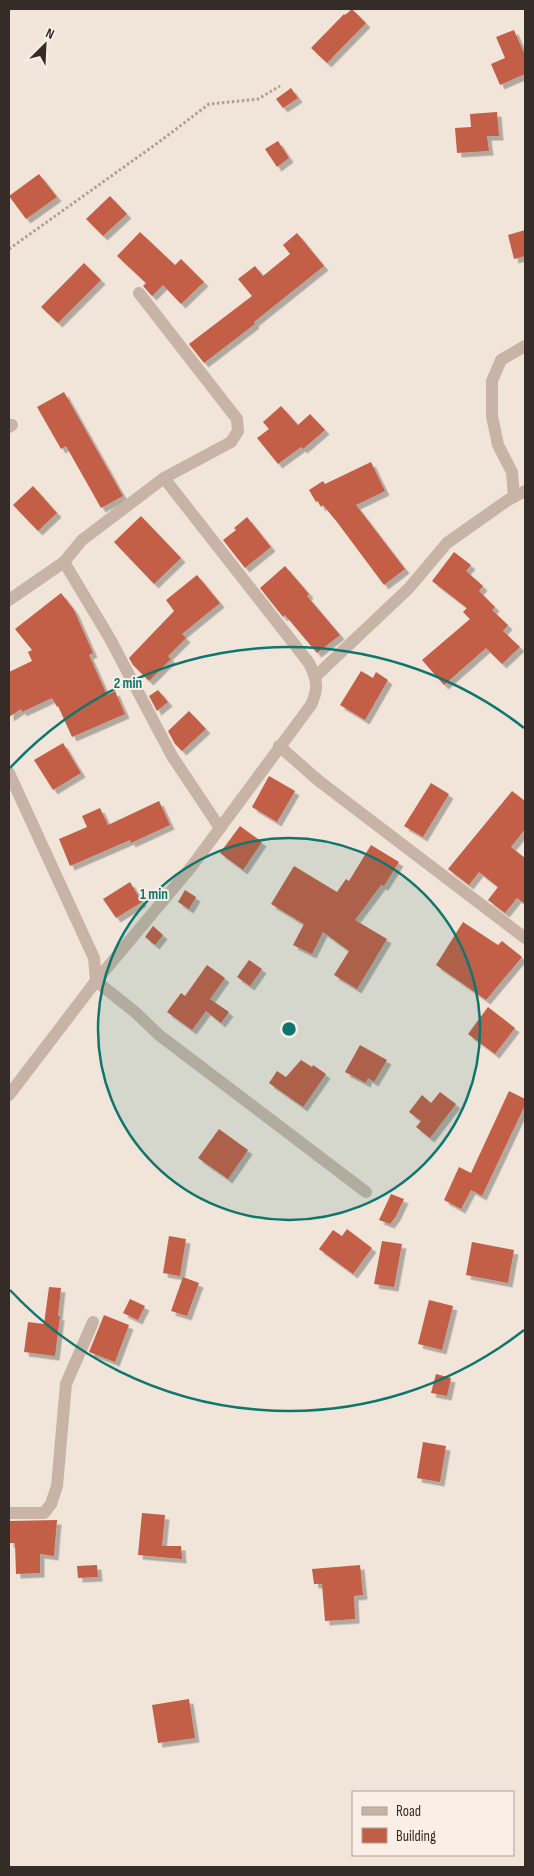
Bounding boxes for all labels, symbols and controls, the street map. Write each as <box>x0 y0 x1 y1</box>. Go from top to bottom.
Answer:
north arrow <box>20 20 70 70</box>
text: N <box>43 24 57 43</box>
text: 2 min <box>114 674 142 693</box>
text: 1 min <box>140 885 168 904</box>
centre of rings <box>280 1020 298 1038</box>
legend <box>352 1791 514 1856</box>
text: Road <box>396 1802 421 1821</box>
text: Building <box>396 1827 436 1846</box>

